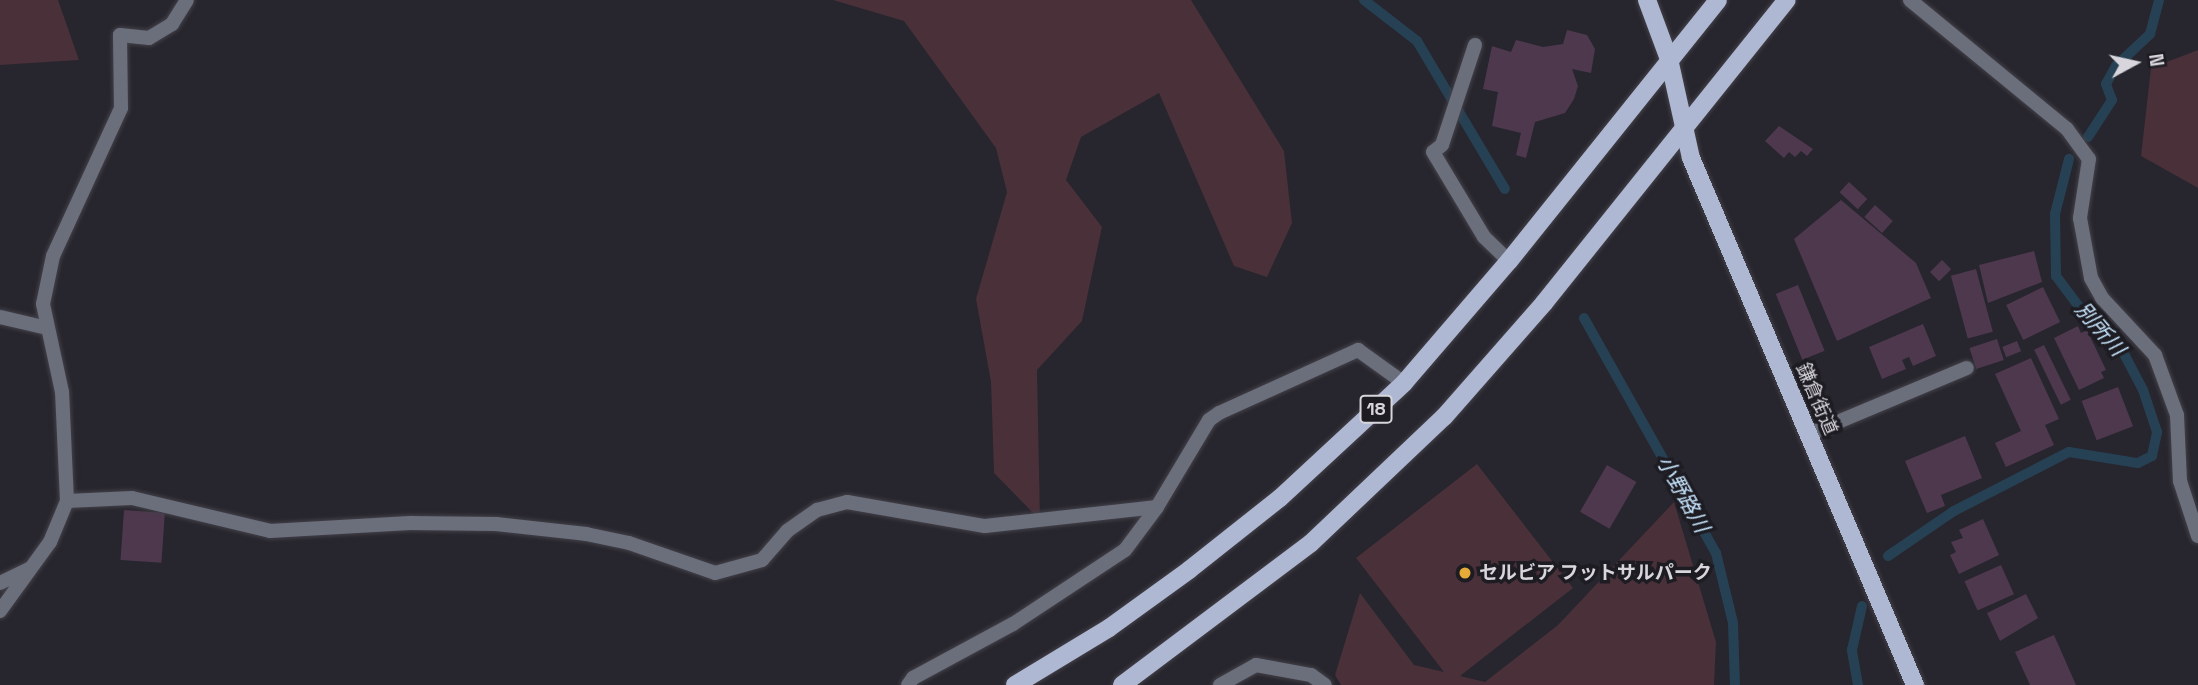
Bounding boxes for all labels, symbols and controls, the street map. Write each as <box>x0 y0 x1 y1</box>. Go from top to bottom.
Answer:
north arrow <box>2100 28 2170 98</box>
text: N <box>2143 52 2170 68</box>
water label: 別所川 <box>2070 297 2130 361</box>
street label: 鎌倉街道 <box>1792 360 1842 438</box>
road number: 18 <box>1358 394 1394 424</box>
water label: 小野路川 <box>1652 451 1714 537</box>
place label: セルビア フットサルパーク <box>1479 562 1712 584</box>
marker: セルビア フットサルパーク <box>1457 565 1473 581</box>

